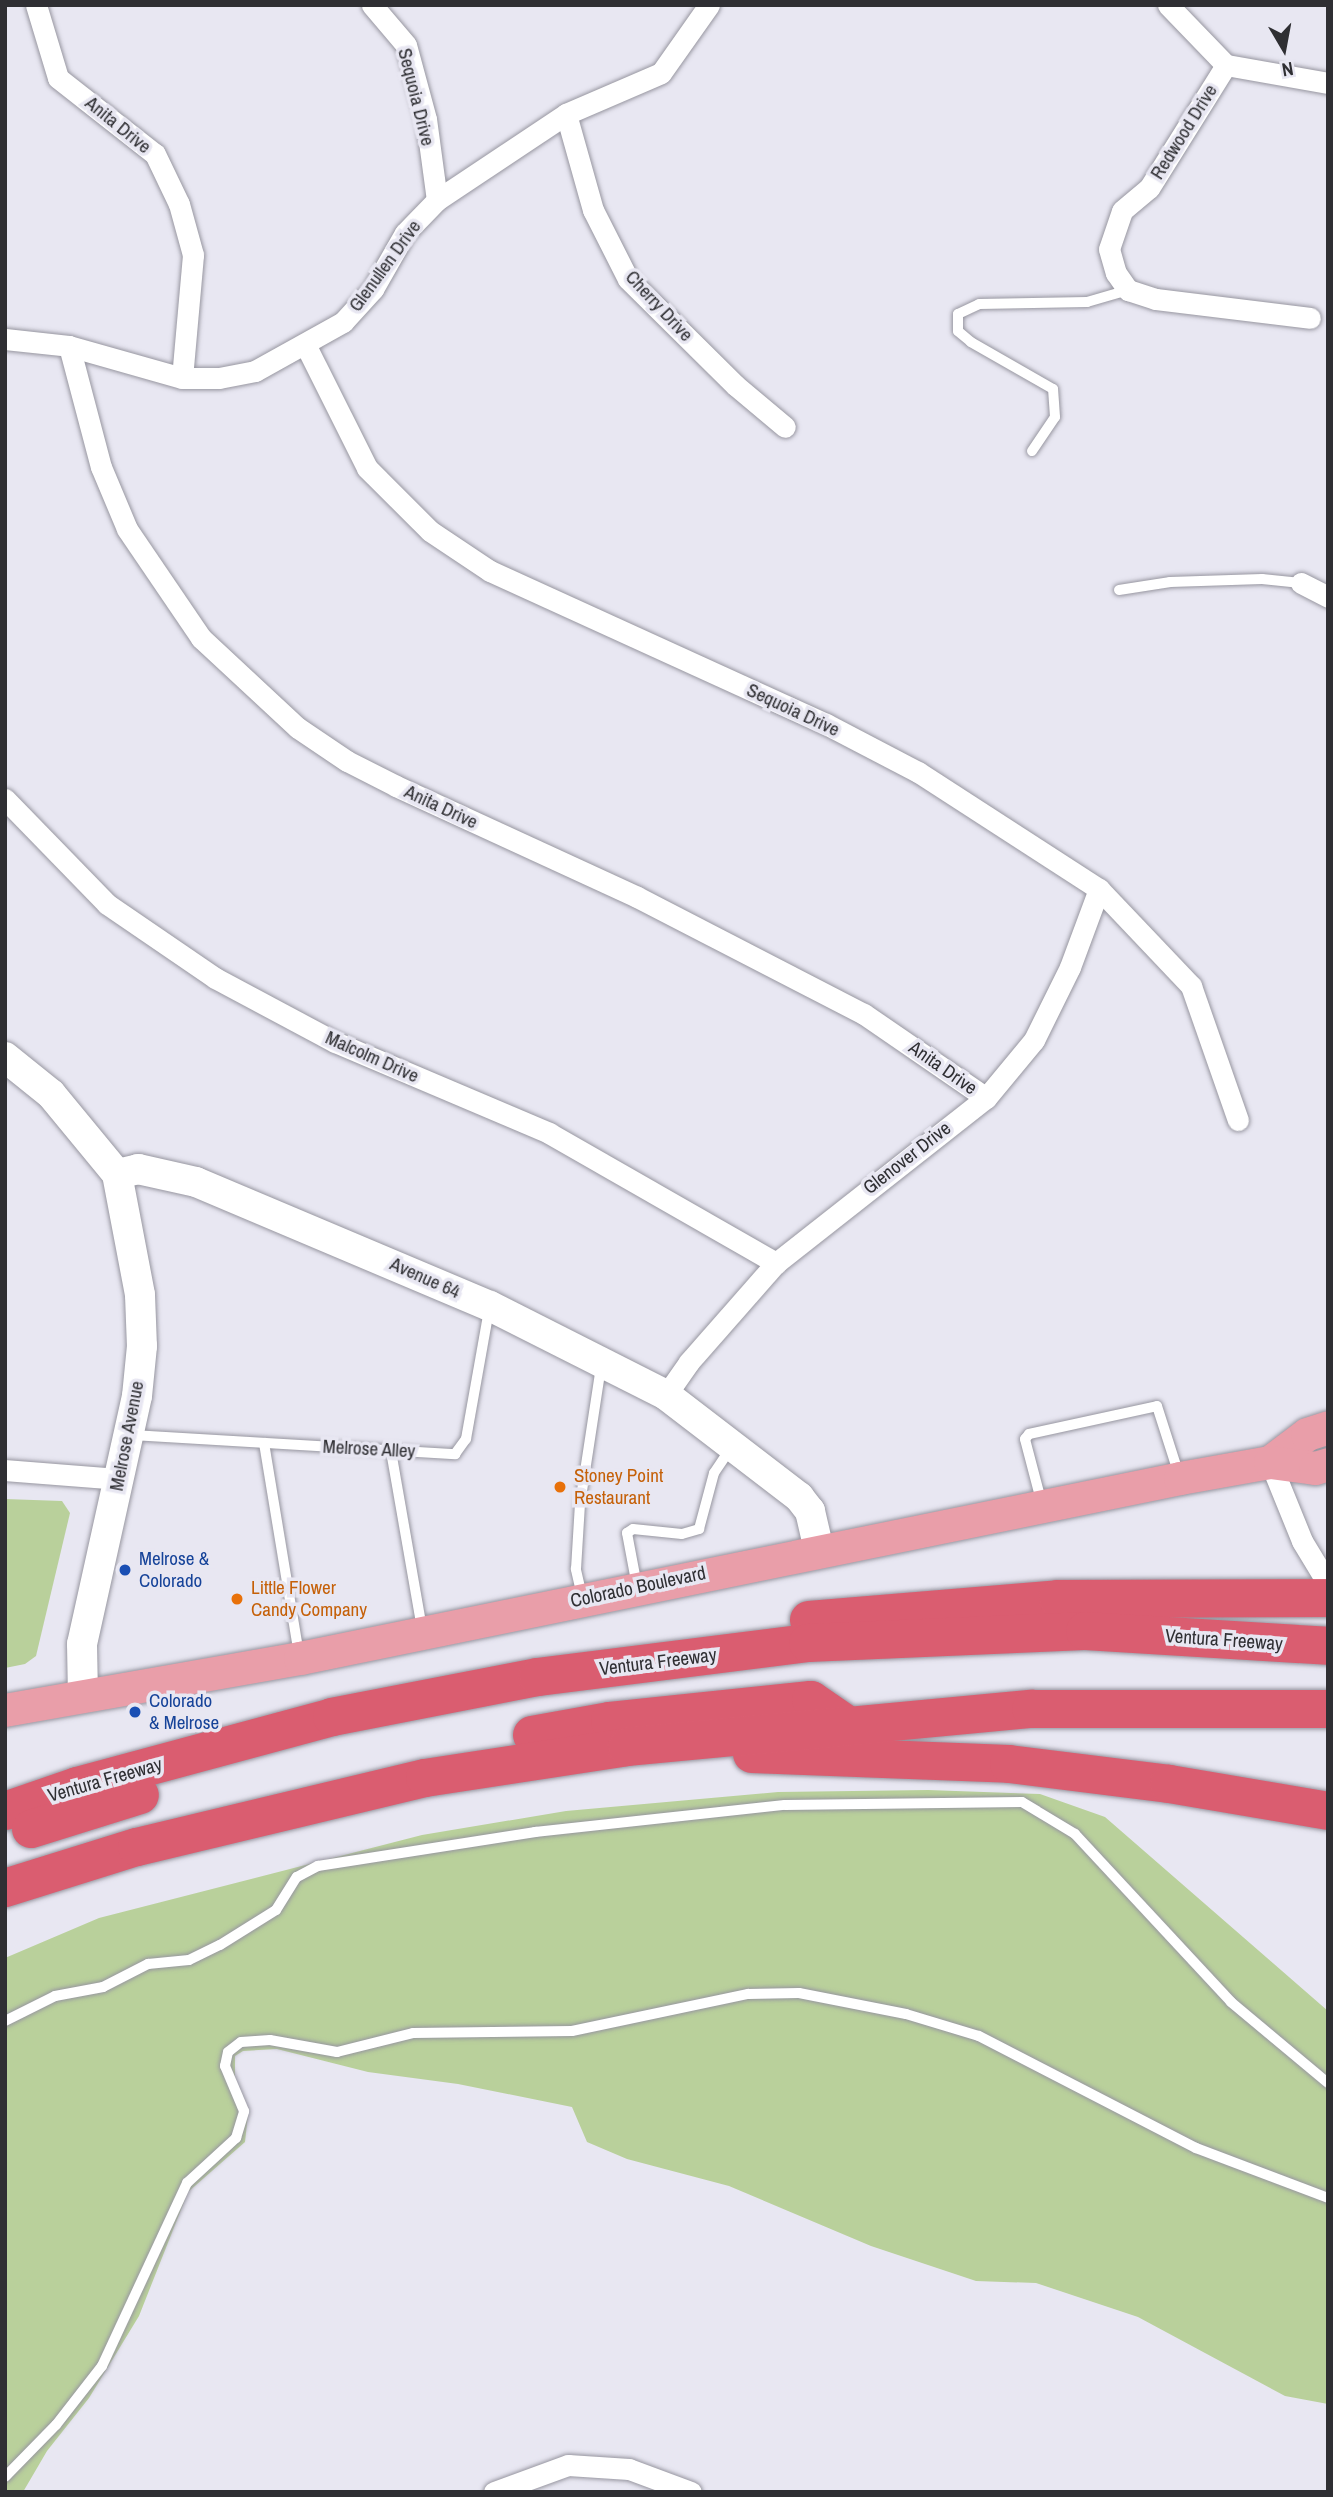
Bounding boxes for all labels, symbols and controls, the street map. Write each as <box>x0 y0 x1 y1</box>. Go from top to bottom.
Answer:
north arrow <box>1249 14 1319 84</box>
street label: Sequoia Drive <box>393 46 439 148</box>
text: N <box>1280 56 1295 83</box>
street label: Redwood Drive <box>1146 80 1222 184</box>
street label: Anita Drive <box>81 92 155 158</box>
street label: Glenullen Drive <box>344 216 426 316</box>
street label: Cherry Drive <box>621 266 697 346</box>
street label: Sequoia Drive <box>743 679 843 741</box>
street label: Anita Drive <box>401 780 481 834</box>
street label: Malcolm Drive <box>322 1026 422 1088</box>
street label: Anita Drive <box>905 1036 981 1100</box>
street label: Glenover Drive <box>859 1117 955 1199</box>
street label: Avenue 64 <box>386 1252 464 1304</box>
street label: Melrose Avenue <box>105 1379 149 1493</box>
street label: Melrose Alley <box>322 1435 416 1463</box>
place label: Stoney Point Restaurant <box>574 1465 663 1509</box>
marker: Stoney Point Restaurant <box>552 1479 568 1495</box>
place label: Melrose & Colorado <box>139 1548 209 1592</box>
marker: Melrose & Colorado <box>117 1562 133 1578</box>
street label: Colorado Boulevard <box>568 1562 708 1612</box>
place label: Little Flower Candy Company <box>251 1577 367 1621</box>
marker: Little Flower Candy Company <box>229 1591 245 1607</box>
street label: Ventura Freeway <box>1164 1625 1284 1655</box>
street label: Ventura Freeway <box>598 1644 718 1680</box>
place label: Colorado & Melrose <box>149 1690 219 1734</box>
marker: Colorado & Melrose <box>127 1704 143 1720</box>
street label: Ventura Freeway <box>45 1753 165 1807</box>

